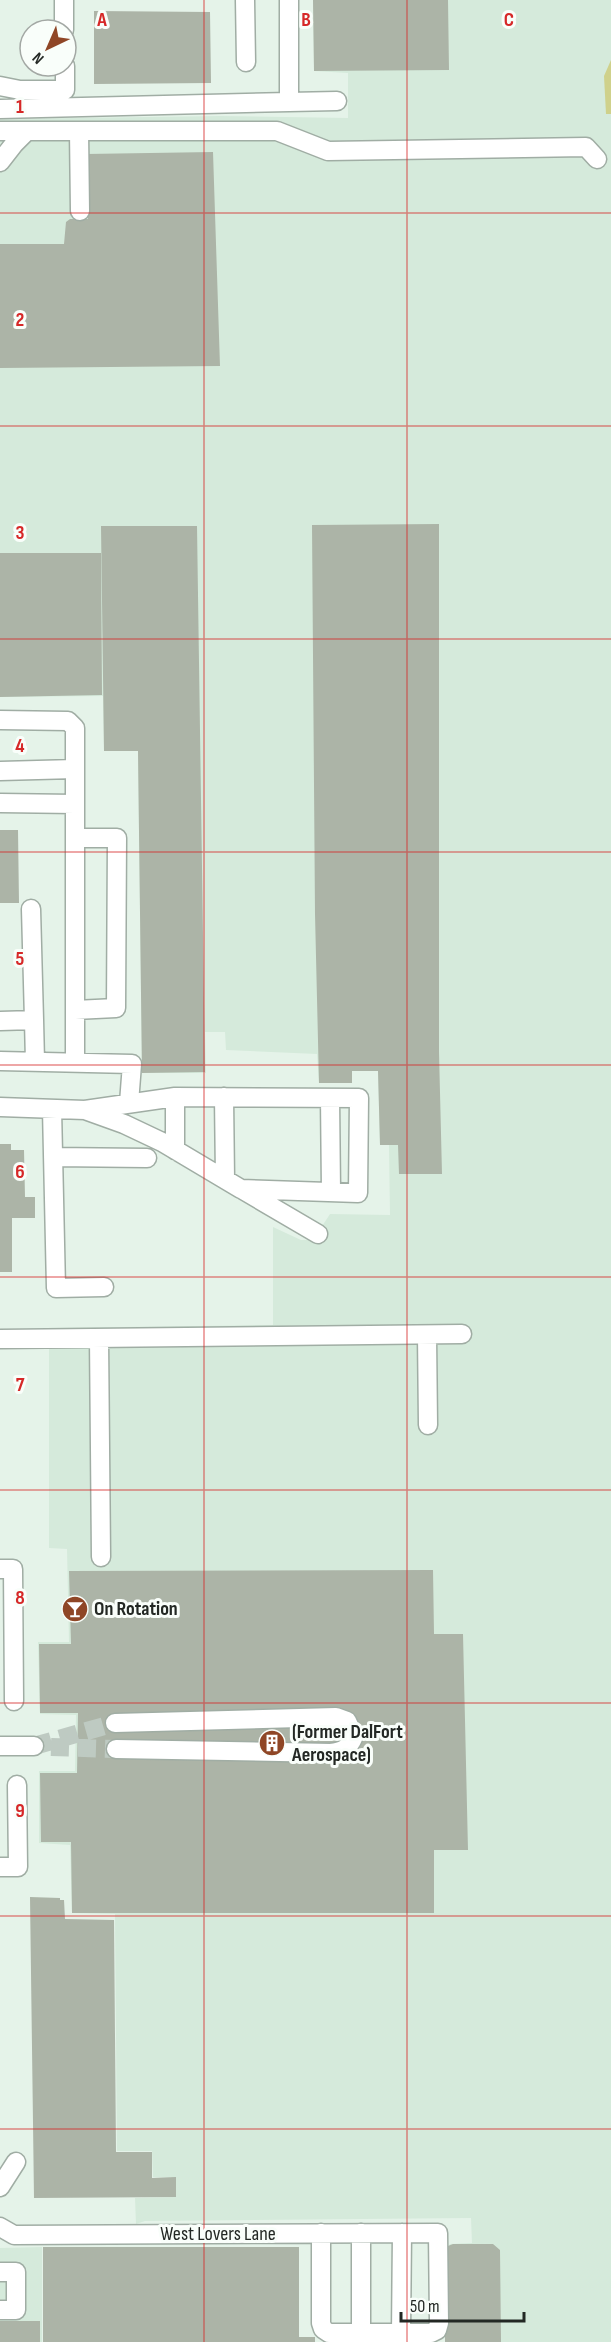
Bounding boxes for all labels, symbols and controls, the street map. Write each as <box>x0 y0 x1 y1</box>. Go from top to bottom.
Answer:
text: A <box>96 8 107 32</box>
text: B <box>301 8 311 32</box>
text: C <box>504 8 514 32</box>
north arrow <box>18 18 78 78</box>
text: N <box>29 48 48 68</box>
text: 1 <box>16 95 24 119</box>
text: 2 <box>16 308 24 332</box>
text: 3 <box>16 521 25 545</box>
text: 4 <box>15 734 25 758</box>
text: 5 <box>16 947 25 971</box>
text: 6 <box>15 1160 25 1184</box>
text: 7 <box>16 1373 25 1397</box>
text: 8 <box>15 1586 25 1610</box>
bar icon: On Rotation <box>60 1594 90 1624</box>
place label: On Rotation <box>94 1597 178 1621</box>
place label: (Former DalFort Aerospace) <box>291 1720 403 1767</box>
building icon: (Former DalFort Aerospace) <box>257 1728 287 1758</box>
text: 9 <box>15 1799 25 1823</box>
street label: West Lovers Lane <box>160 2222 276 2246</box>
scale bar <box>401 2285 524 2323</box>
text: 50 m <box>410 2296 440 2317</box>

